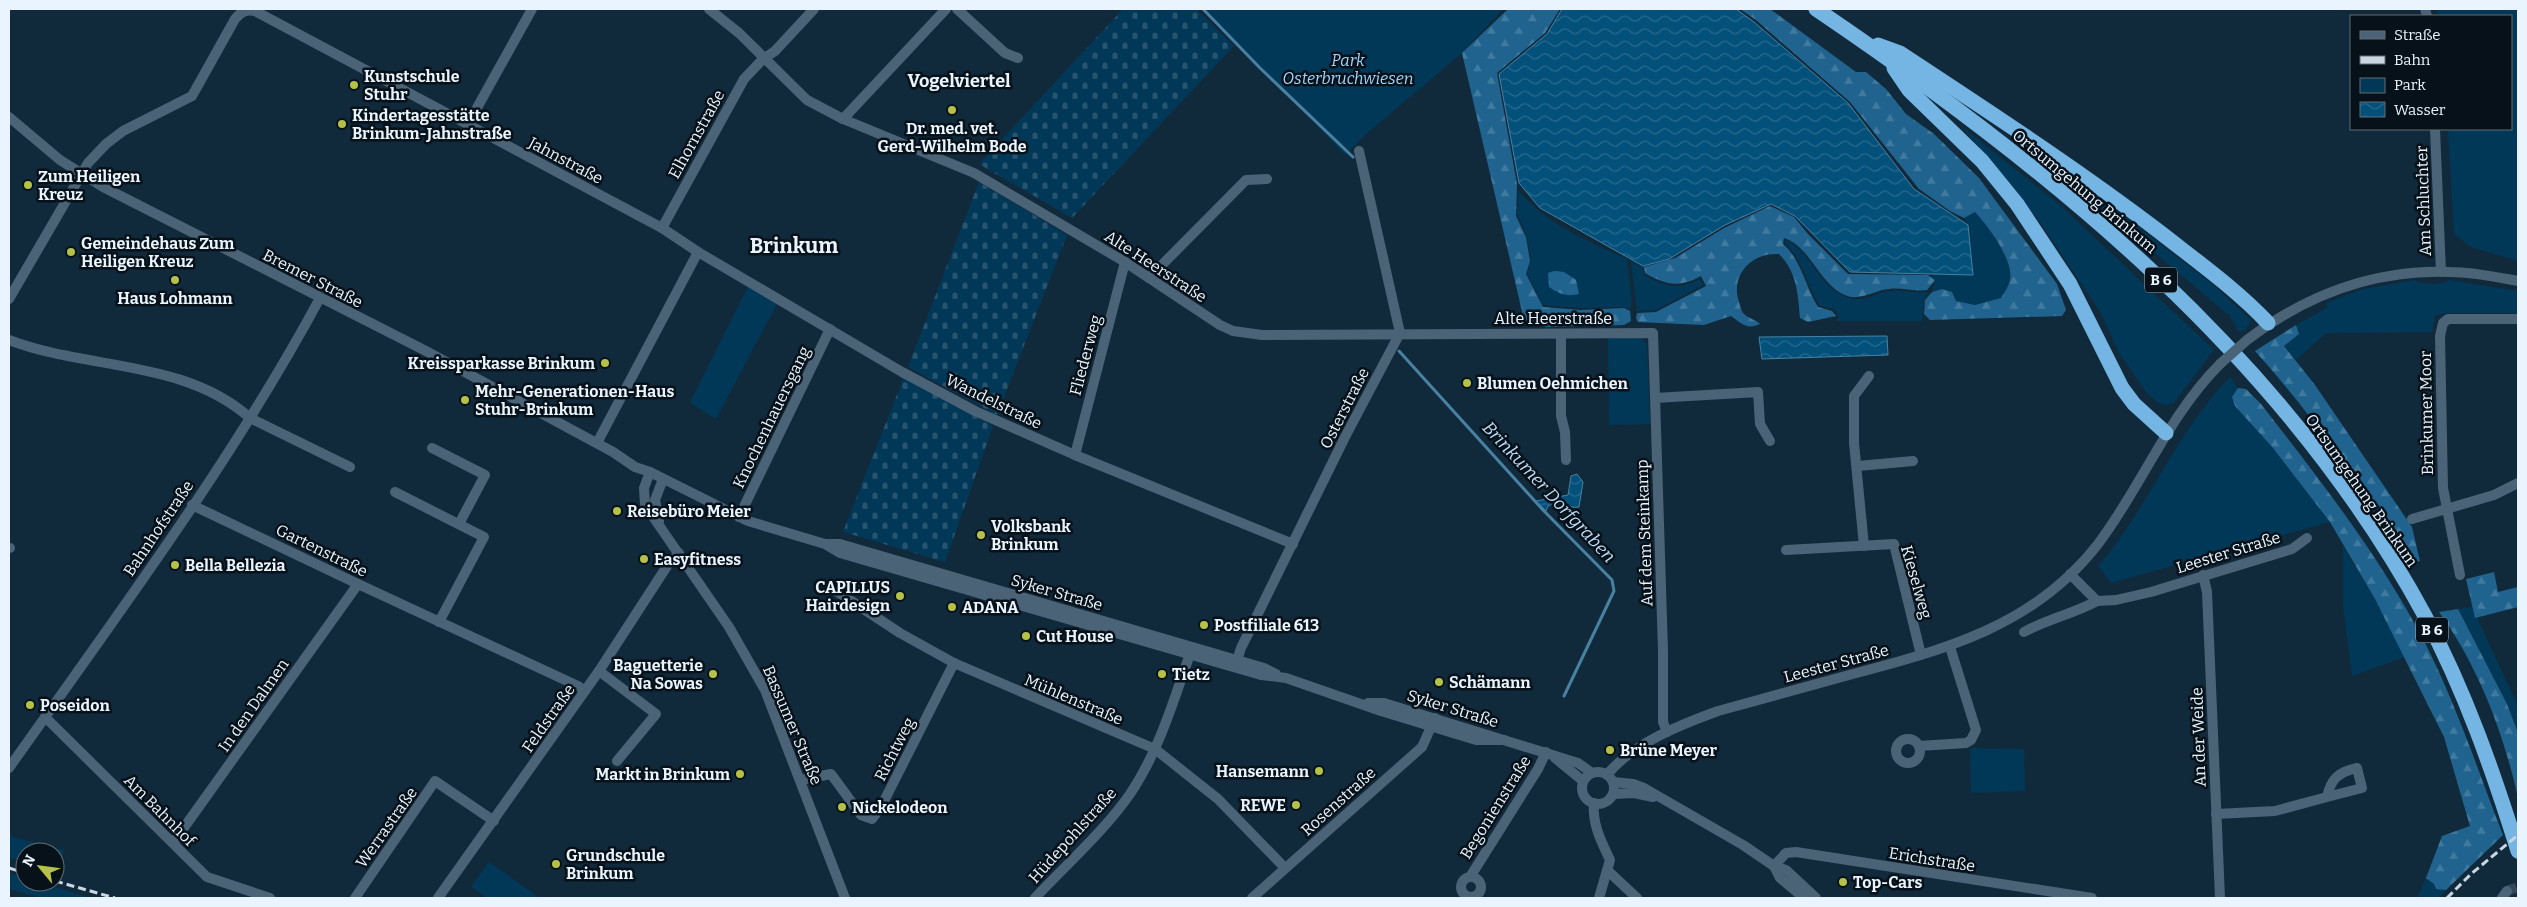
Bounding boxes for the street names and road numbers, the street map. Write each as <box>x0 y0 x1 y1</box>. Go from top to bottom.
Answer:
street label: Elhornstraße <box>664 87 729 182</box>
street label: Ortsumgehung Brinkum <box>2009 125 2161 257</box>
street label: Jahnstraße <box>524 132 606 188</box>
street label: Am Schluchter <box>2412 145 2435 257</box>
street label: Alte Heerstraße <box>1101 226 1210 306</box>
street label: Bremer Straße <box>260 245 366 312</box>
road number: B 6 <box>2145 268 2177 292</box>
street label: Alte Heerstraße <box>1494 309 1612 328</box>
street label: Fliederweg <box>1066 313 1105 397</box>
street label: Knochenhauersgang <box>729 343 814 491</box>
street label: Brinkumer Moor <box>2416 351 2437 475</box>
street label: Osterstraße <box>1316 365 1373 452</box>
street label: Wandelstraße <box>943 370 1045 433</box>
street label: Ortsumgehung Brinkum <box>2301 410 2422 571</box>
street label: Auf dem Steinkamp <box>1632 459 1657 607</box>
street label: Bahnhofstraße <box>119 477 197 580</box>
street label: Gartenstraße <box>273 520 371 581</box>
street label: Leester Straße <box>2174 528 2283 577</box>
street label: Kieselweg <box>1897 543 1936 621</box>
street label: Syker Straße <box>1009 570 1105 615</box>
road number: B 6 <box>2416 618 2448 642</box>
street label: Leester Straße <box>1782 640 1891 687</box>
street label: In den Dalmen <box>214 655 293 755</box>
street label: Bassumer Straße <box>759 663 826 788</box>
street label: Mühlenstraße <box>1022 670 1126 729</box>
street label: Feldstraße <box>518 681 579 756</box>
street label: Syker Straße <box>1405 686 1501 731</box>
street label: An der Weide <box>2187 687 2210 787</box>
street label: Richtweg <box>870 714 919 784</box>
street label: Begonienstraße <box>1456 752 1535 862</box>
street label: Rosenstraße <box>1297 763 1380 840</box>
street label: Am Bahnhof <box>120 771 200 851</box>
street label: Werrastraße <box>352 783 421 871</box>
street label: Hüdepohlstraße <box>1025 784 1120 887</box>
street label: Erichstraße <box>1887 843 1976 876</box>

